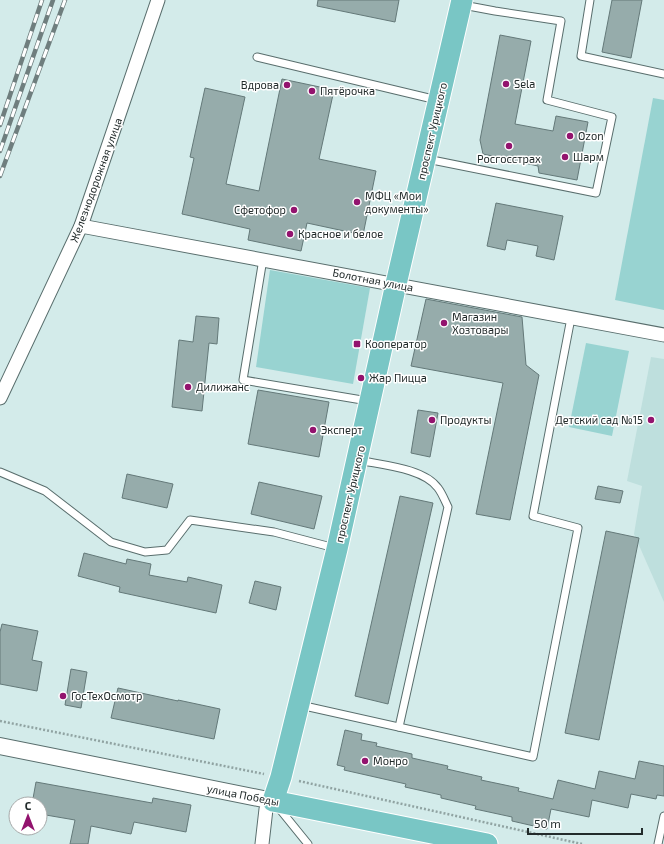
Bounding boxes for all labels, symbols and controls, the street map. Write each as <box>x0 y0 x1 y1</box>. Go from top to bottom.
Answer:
place label: Sela <box>514 77 535 90</box>
place label: Вдрова <box>241 78 279 91</box>
marker: Sela <box>501 79 511 89</box>
marker: Вдрова <box>282 80 292 90</box>
street label: проспект Урицкого <box>414 81 449 181</box>
place label: Пятёрочка <box>320 84 375 97</box>
marker: Пятёрочка <box>307 86 317 96</box>
street label: Железнодорожная улица <box>67 116 125 244</box>
place label: Ozon <box>578 129 604 142</box>
marker: Ozon <box>565 131 575 141</box>
marker: Росгосстрах <box>504 141 514 151</box>
place label: Шарм <box>573 150 604 163</box>
place label: Росгосстрах <box>477 152 541 165</box>
marker: Шарм <box>560 152 570 162</box>
place label: МФЦ «Мои документы» <box>365 189 429 216</box>
marker: МФЦ «Мои документы» <box>352 197 362 207</box>
place label: Сфетофор <box>234 203 286 216</box>
marker: Сфетофор <box>289 205 299 215</box>
place label: Красное и белое <box>298 227 383 240</box>
marker: Красное и белое <box>285 229 295 239</box>
street label: Болотная улица <box>331 265 415 295</box>
place label: Магазин Хозтовары <box>452 310 508 336</box>
marker: Магазин Хозтовары <box>439 318 449 328</box>
place label: Кооператор <box>365 337 427 350</box>
marker: Кооператор <box>352 339 362 349</box>
place label: Жар Пицца <box>369 371 427 384</box>
marker: Жар Пицца <box>356 373 366 383</box>
place label: Дилижанс <box>196 380 249 393</box>
marker: Дилижанс <box>183 382 193 392</box>
place label: Продукты <box>440 413 491 427</box>
place label: Детский сад №15 <box>555 413 643 426</box>
marker: Продукты <box>427 415 437 425</box>
marker: Детский сад №15 <box>646 415 656 425</box>
place label: Эксперт <box>321 423 363 436</box>
marker: Эксперт <box>308 425 318 435</box>
street label: проспект Урицкого <box>332 444 367 544</box>
place label: ГосТехОсмотр <box>71 689 142 702</box>
marker: ГосТехОсмотр <box>58 691 68 701</box>
place label: Монро <box>373 754 408 767</box>
marker: Монро <box>360 756 370 766</box>
street label: улица Победы <box>206 781 280 809</box>
north arrow <box>8 796 48 836</box>
text: С <box>25 799 32 812</box>
scale bar <box>528 810 642 836</box>
text: 50 m <box>534 816 561 830</box>

